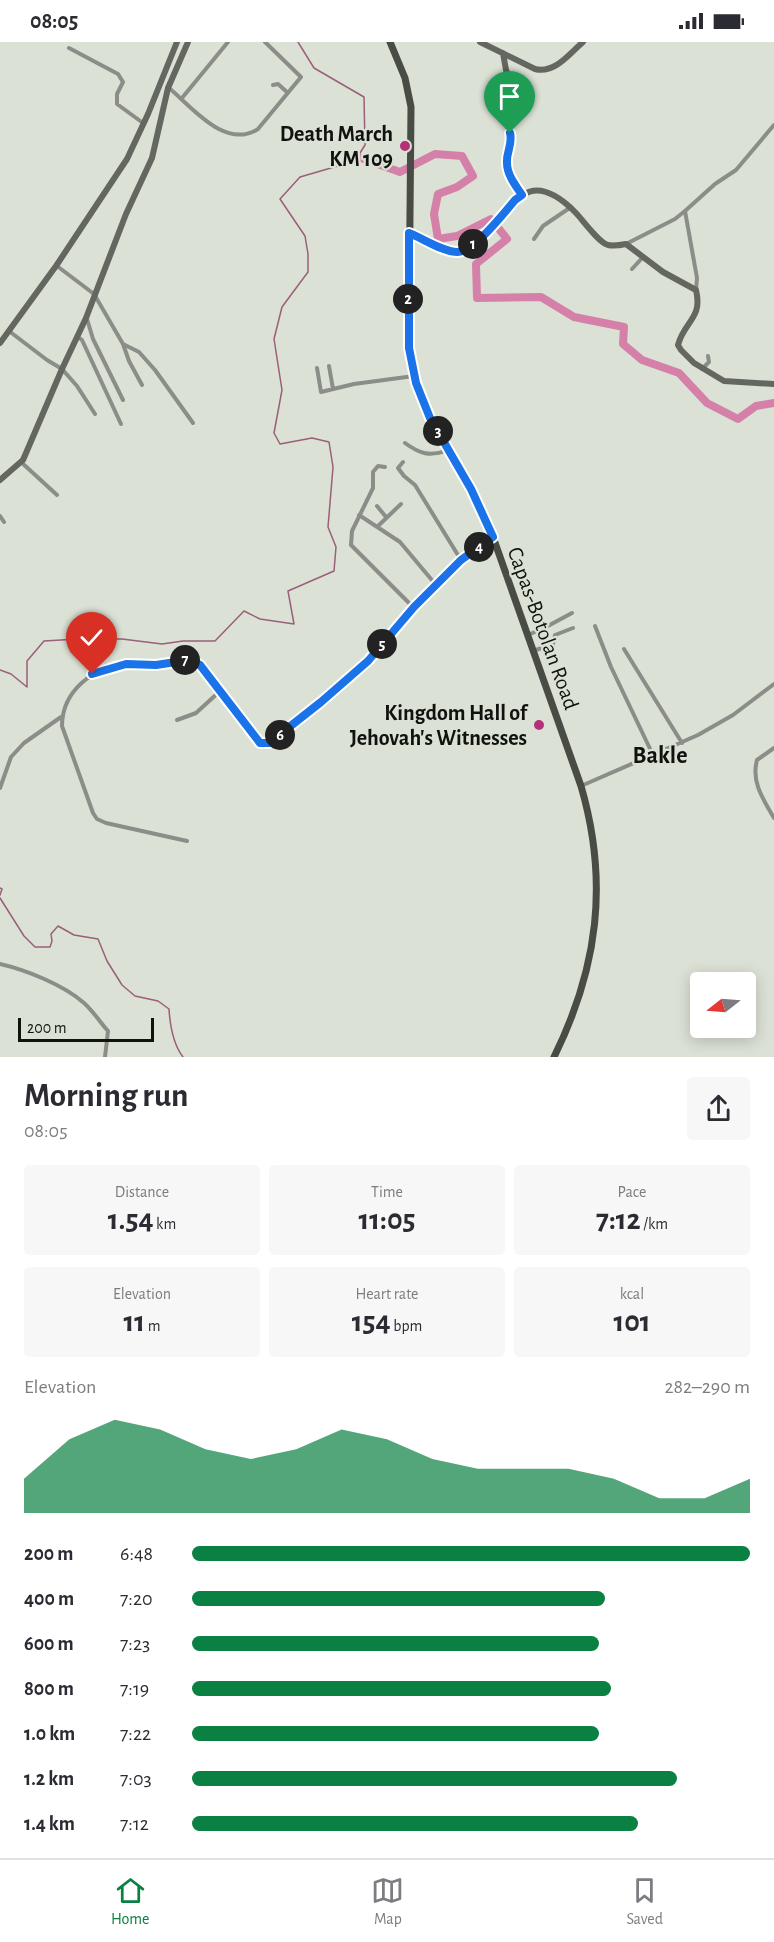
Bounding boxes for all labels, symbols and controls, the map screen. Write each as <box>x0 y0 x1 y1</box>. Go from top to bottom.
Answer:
text: 08:05 <box>30 10 78 32</box>
pin <box>484 71 535 133</box>
icon: arrive <box>493 80 526 113</box>
place label: Death March KM 109 <box>280 123 393 170</box>
marker: Death March KM 109 <box>398 139 412 153</box>
pin: 1 <box>458 229 488 259</box>
text: 1 <box>470 236 476 252</box>
pin: 2 <box>393 284 423 314</box>
text: 2 <box>404 291 412 307</box>
pin: 3 <box>423 416 453 446</box>
text: 3 <box>435 423 441 439</box>
pin: 4 <box>464 532 494 562</box>
text: 4 <box>475 539 483 555</box>
street label: Capas-Botolan Road <box>503 544 583 713</box>
pin <box>66 612 117 674</box>
icon: check <box>75 621 108 654</box>
pin: 5 <box>367 629 397 659</box>
text: 5 <box>379 636 385 652</box>
pin: 7 <box>170 645 200 675</box>
text: 7 <box>182 652 188 668</box>
place label: Kingdom Hall of Jehovah's Witnesses <box>350 702 529 749</box>
marker: Kingdom Hall of Jehovah's Witnesses <box>532 718 546 732</box>
pin: 6 <box>265 720 295 750</box>
text: 6 <box>276 727 284 743</box>
district label: Bakle <box>633 744 687 768</box>
north arrow <box>690 972 756 1038</box>
map controls <box>690 972 756 1038</box>
scale bar <box>18 1015 154 1043</box>
text: 200 m <box>27 1020 67 1036</box>
button: share <box>687 1077 750 1140</box>
text: Morning run <box>24 1080 188 1113</box>
text: 08:05 <box>24 1121 68 1141</box>
text: Distance <box>115 1184 169 1200</box>
text: Time <box>371 1184 403 1200</box>
text: Pace <box>618 1184 646 1200</box>
text: 1.54 <box>108 1205 153 1235</box>
text: 11:05 <box>358 1205 416 1235</box>
text: 7:12 <box>596 1205 641 1235</box>
text: km <box>153 1216 176 1232</box>
text: /km <box>641 1216 668 1232</box>
text: Elevation <box>113 1286 171 1302</box>
text: Heart rate <box>356 1286 418 1302</box>
text: kcal <box>620 1286 644 1302</box>
text: 11 <box>123 1307 145 1337</box>
text: 154 <box>352 1307 391 1337</box>
text: 101 <box>613 1307 651 1337</box>
text: m <box>145 1318 161 1334</box>
text: bpm <box>391 1318 422 1334</box>
text: Elevation <box>24 1377 96 1397</box>
text: 282–290 m <box>664 1377 750 1397</box>
text: 200 m <box>24 1544 73 1564</box>
text: 6:48 <box>120 1544 153 1564</box>
text: 400 m <box>24 1589 74 1609</box>
text: 7:20 <box>120 1589 153 1609</box>
text: 600 m <box>24 1634 74 1654</box>
text: 7:23 <box>120 1634 150 1654</box>
text: 800 m <box>24 1679 74 1699</box>
text: 7:19 <box>120 1679 149 1699</box>
text: 1.0 km <box>24 1724 75 1744</box>
text: 7:22 <box>120 1724 151 1744</box>
text: 1.2 km <box>24 1769 74 1789</box>
text: 7:03 <box>120 1769 152 1789</box>
text: 1.4 km <box>24 1814 75 1834</box>
text: 7:12 <box>120 1814 149 1834</box>
tab: Home <box>111 1874 149 1929</box>
tab: Map <box>371 1874 404 1929</box>
tab: Saved <box>626 1874 663 1929</box>

